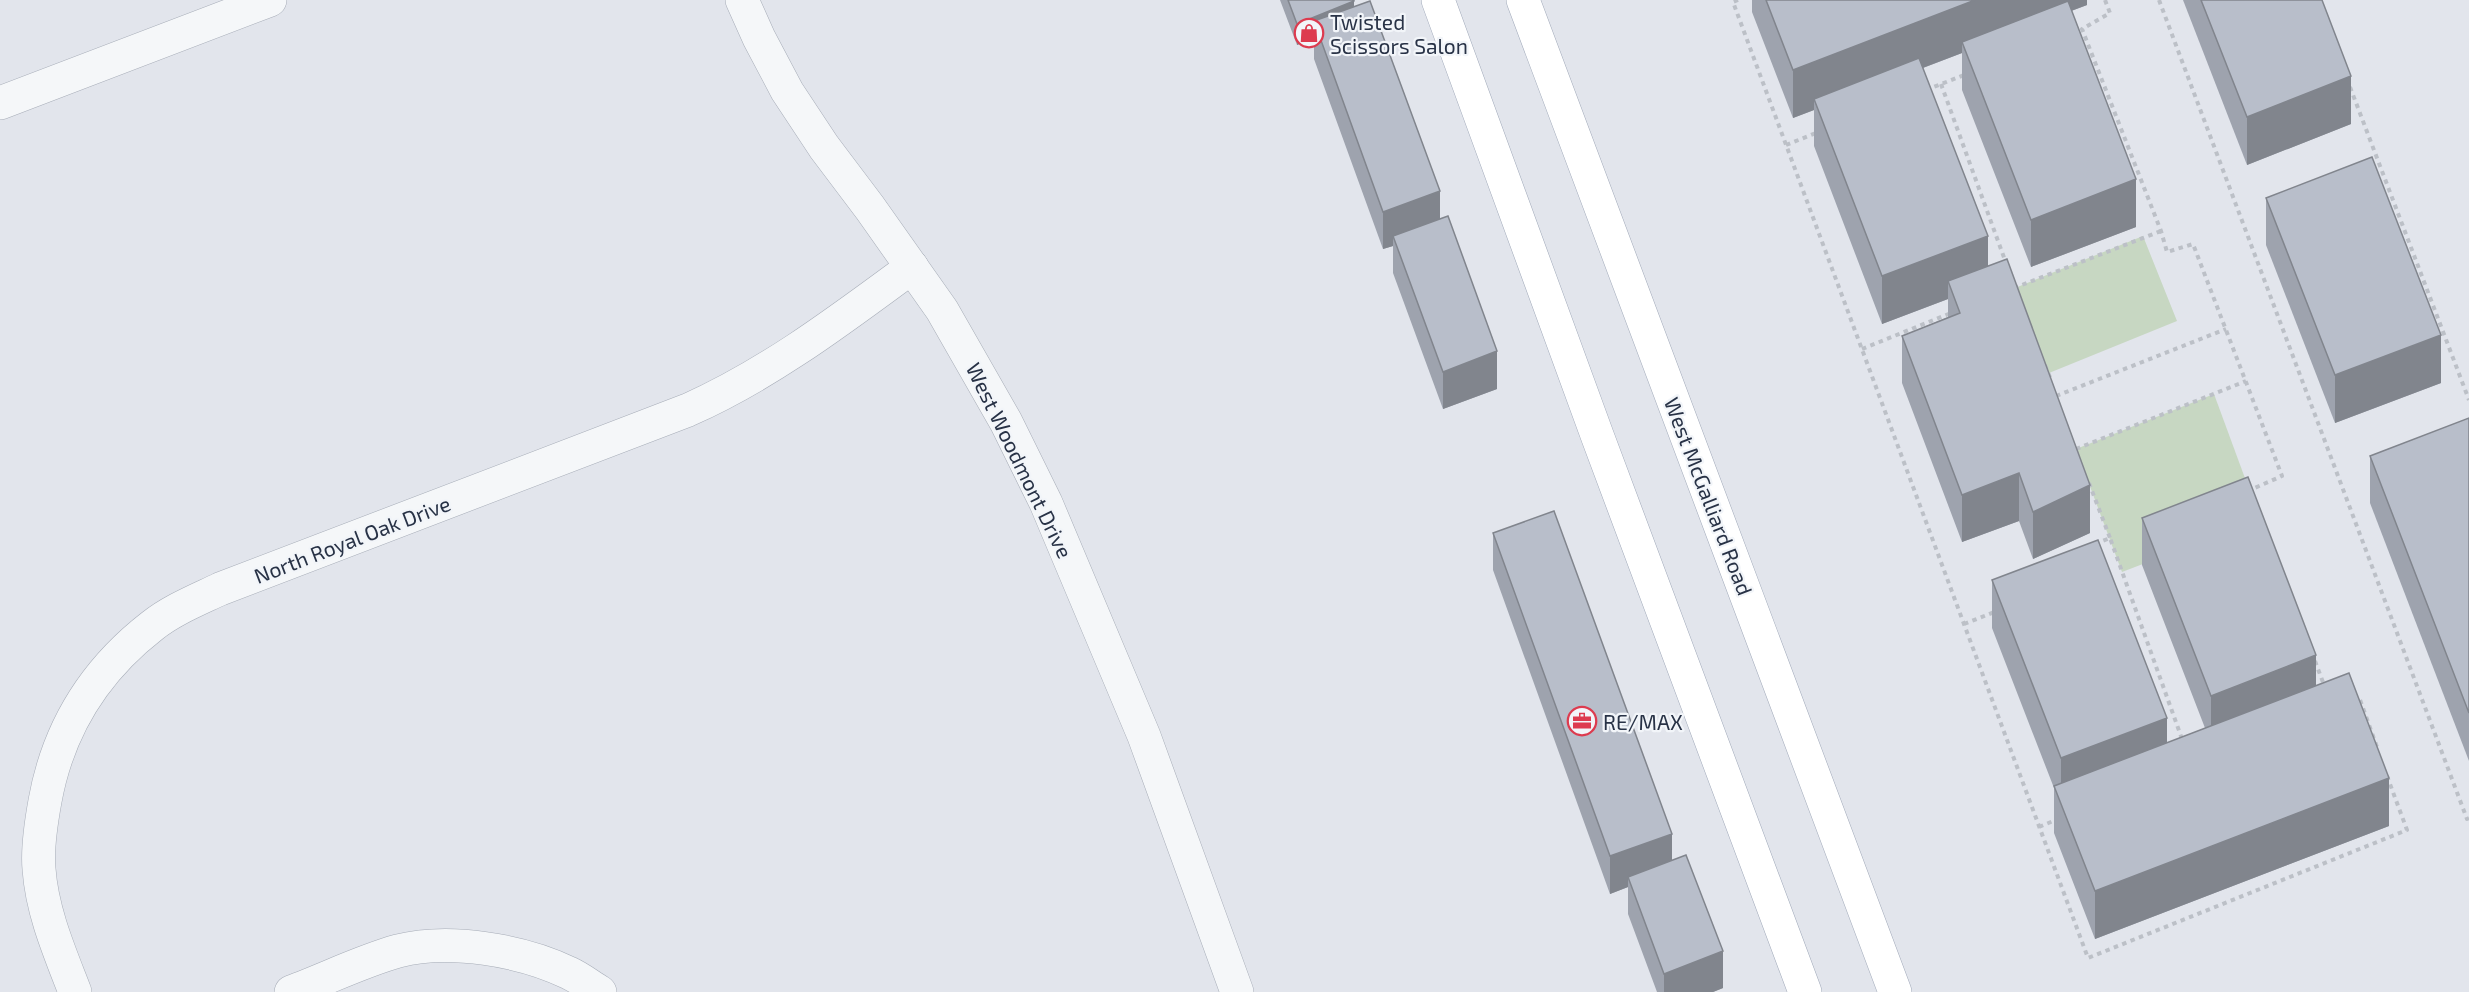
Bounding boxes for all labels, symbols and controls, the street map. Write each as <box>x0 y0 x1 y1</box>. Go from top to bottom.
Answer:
place label: Twisted Scissors Salon <box>1330 9 1468 58</box>
shop icon: Twisted Scissors Salon <box>1293 17 1325 49</box>
street label: West Woodmont Drive <box>962 358 1078 562</box>
street label: West McGalliard Road <box>1660 393 1758 599</box>
street label: North Royal Oak Drive <box>250 490 454 588</box>
office icon: RE/MAX <box>1566 705 1598 737</box>
place label: RE/MAX <box>1603 709 1683 734</box>

